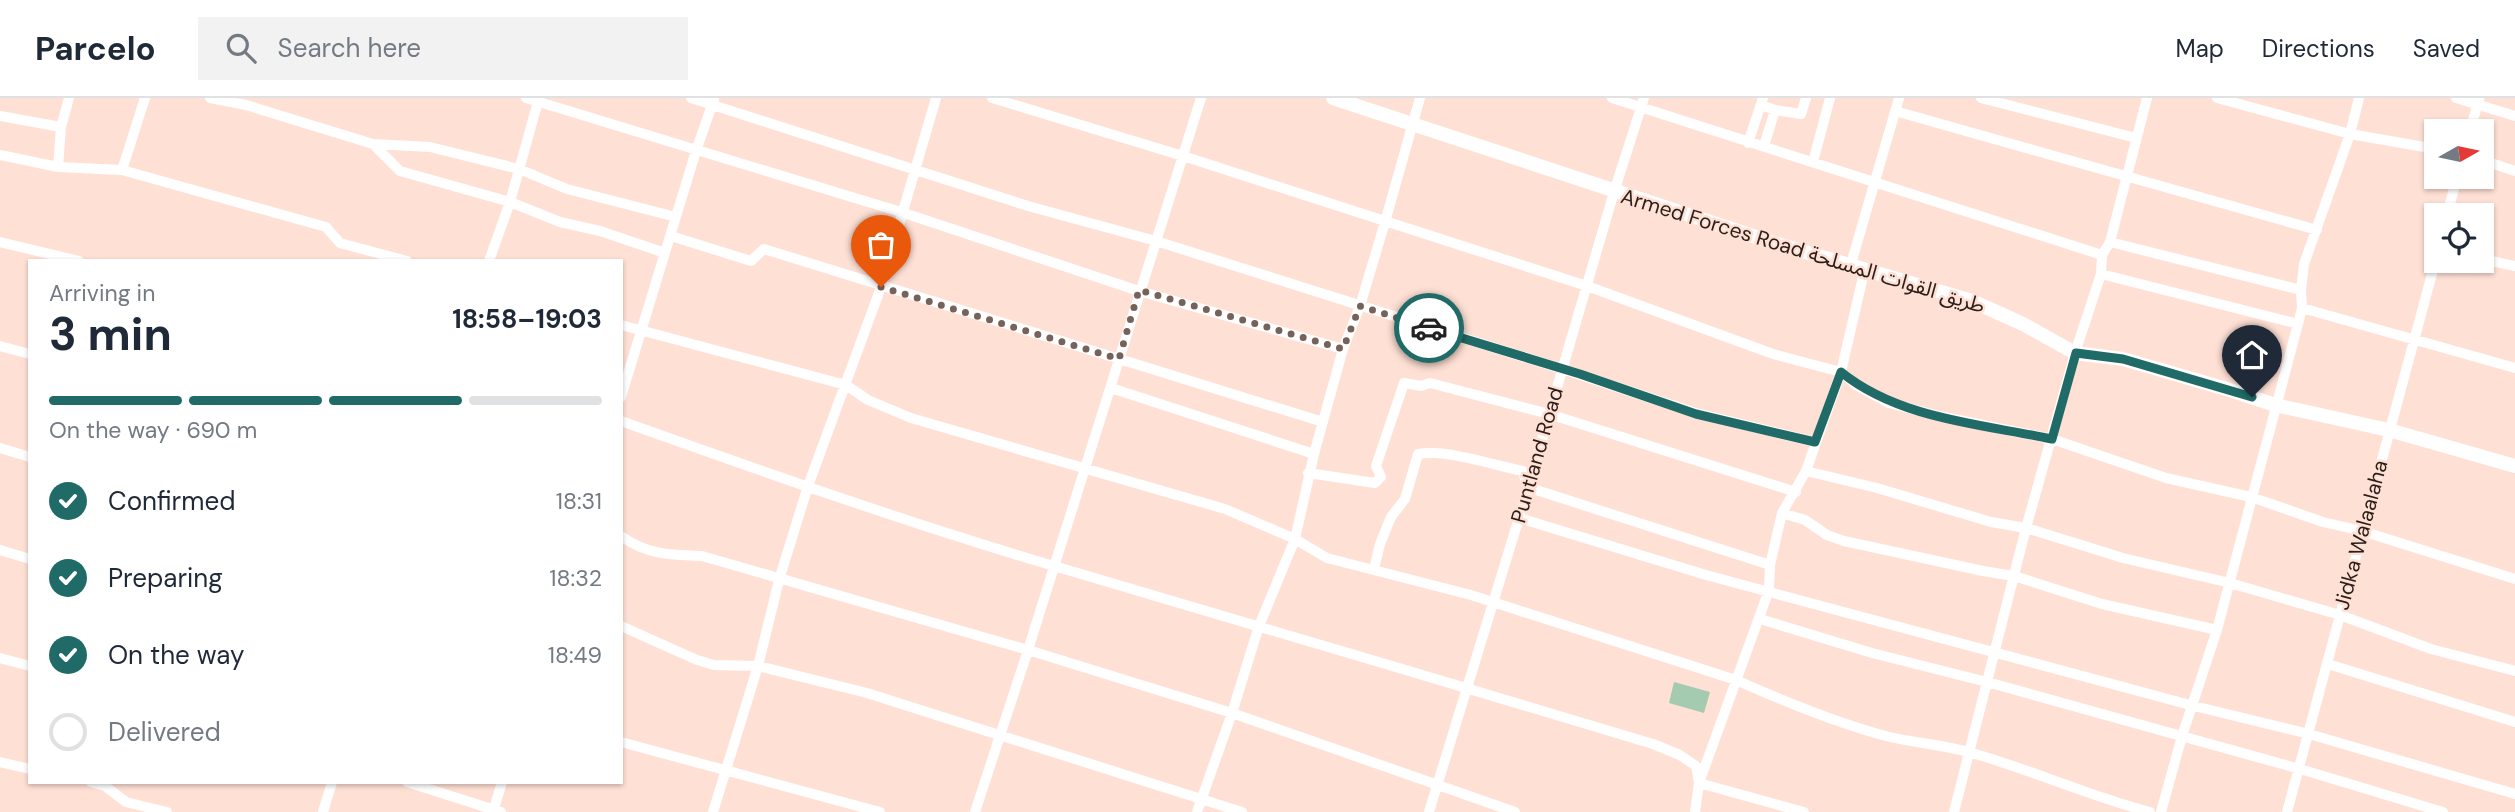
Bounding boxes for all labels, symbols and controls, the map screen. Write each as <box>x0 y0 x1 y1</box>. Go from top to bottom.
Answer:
search box <box>198 17 688 80</box>
text: Parcelo <box>35 27 156 70</box>
icon: search <box>222 29 260 67</box>
text: Search here <box>278 31 421 65</box>
text: Map <box>2176 33 2224 64</box>
text: Directions <box>2262 33 2375 64</box>
text: Saved <box>2413 33 2480 64</box>
north arrow <box>2424 119 2494 189</box>
map controls <box>2424 119 2494 273</box>
street label: Armed Forces Road طريق القوات المسلحة <box>1617 182 1989 320</box>
button: locate <box>2424 203 2494 273</box>
pin <box>851 215 911 287</box>
icon: bag <box>862 226 900 264</box>
text: Arriving in <box>49 278 155 308</box>
courier <box>1394 293 1464 363</box>
text: 18:58–19:03 <box>452 302 602 336</box>
text: 3 min <box>49 304 172 364</box>
icon: car <box>1410 309 1448 347</box>
pin <box>2222 325 2282 397</box>
icon: home <box>2233 336 2271 374</box>
street label: Puntland Road <box>1504 384 1570 526</box>
text: On the way · 690 m <box>49 415 257 445</box>
street label: Jidka Walaalaha <box>2328 457 2394 613</box>
icon: check <box>49 482 87 520</box>
text: Confirmed <box>108 484 235 518</box>
text: 18:31 <box>556 486 602 516</box>
icon: check <box>49 559 87 597</box>
text: Preparing <box>108 561 223 595</box>
text: 18:32 <box>549 563 602 593</box>
icon: check <box>49 636 87 674</box>
text: On the way <box>108 638 244 672</box>
text: 18:49 <box>548 640 602 670</box>
text: Delivered <box>108 715 221 749</box>

